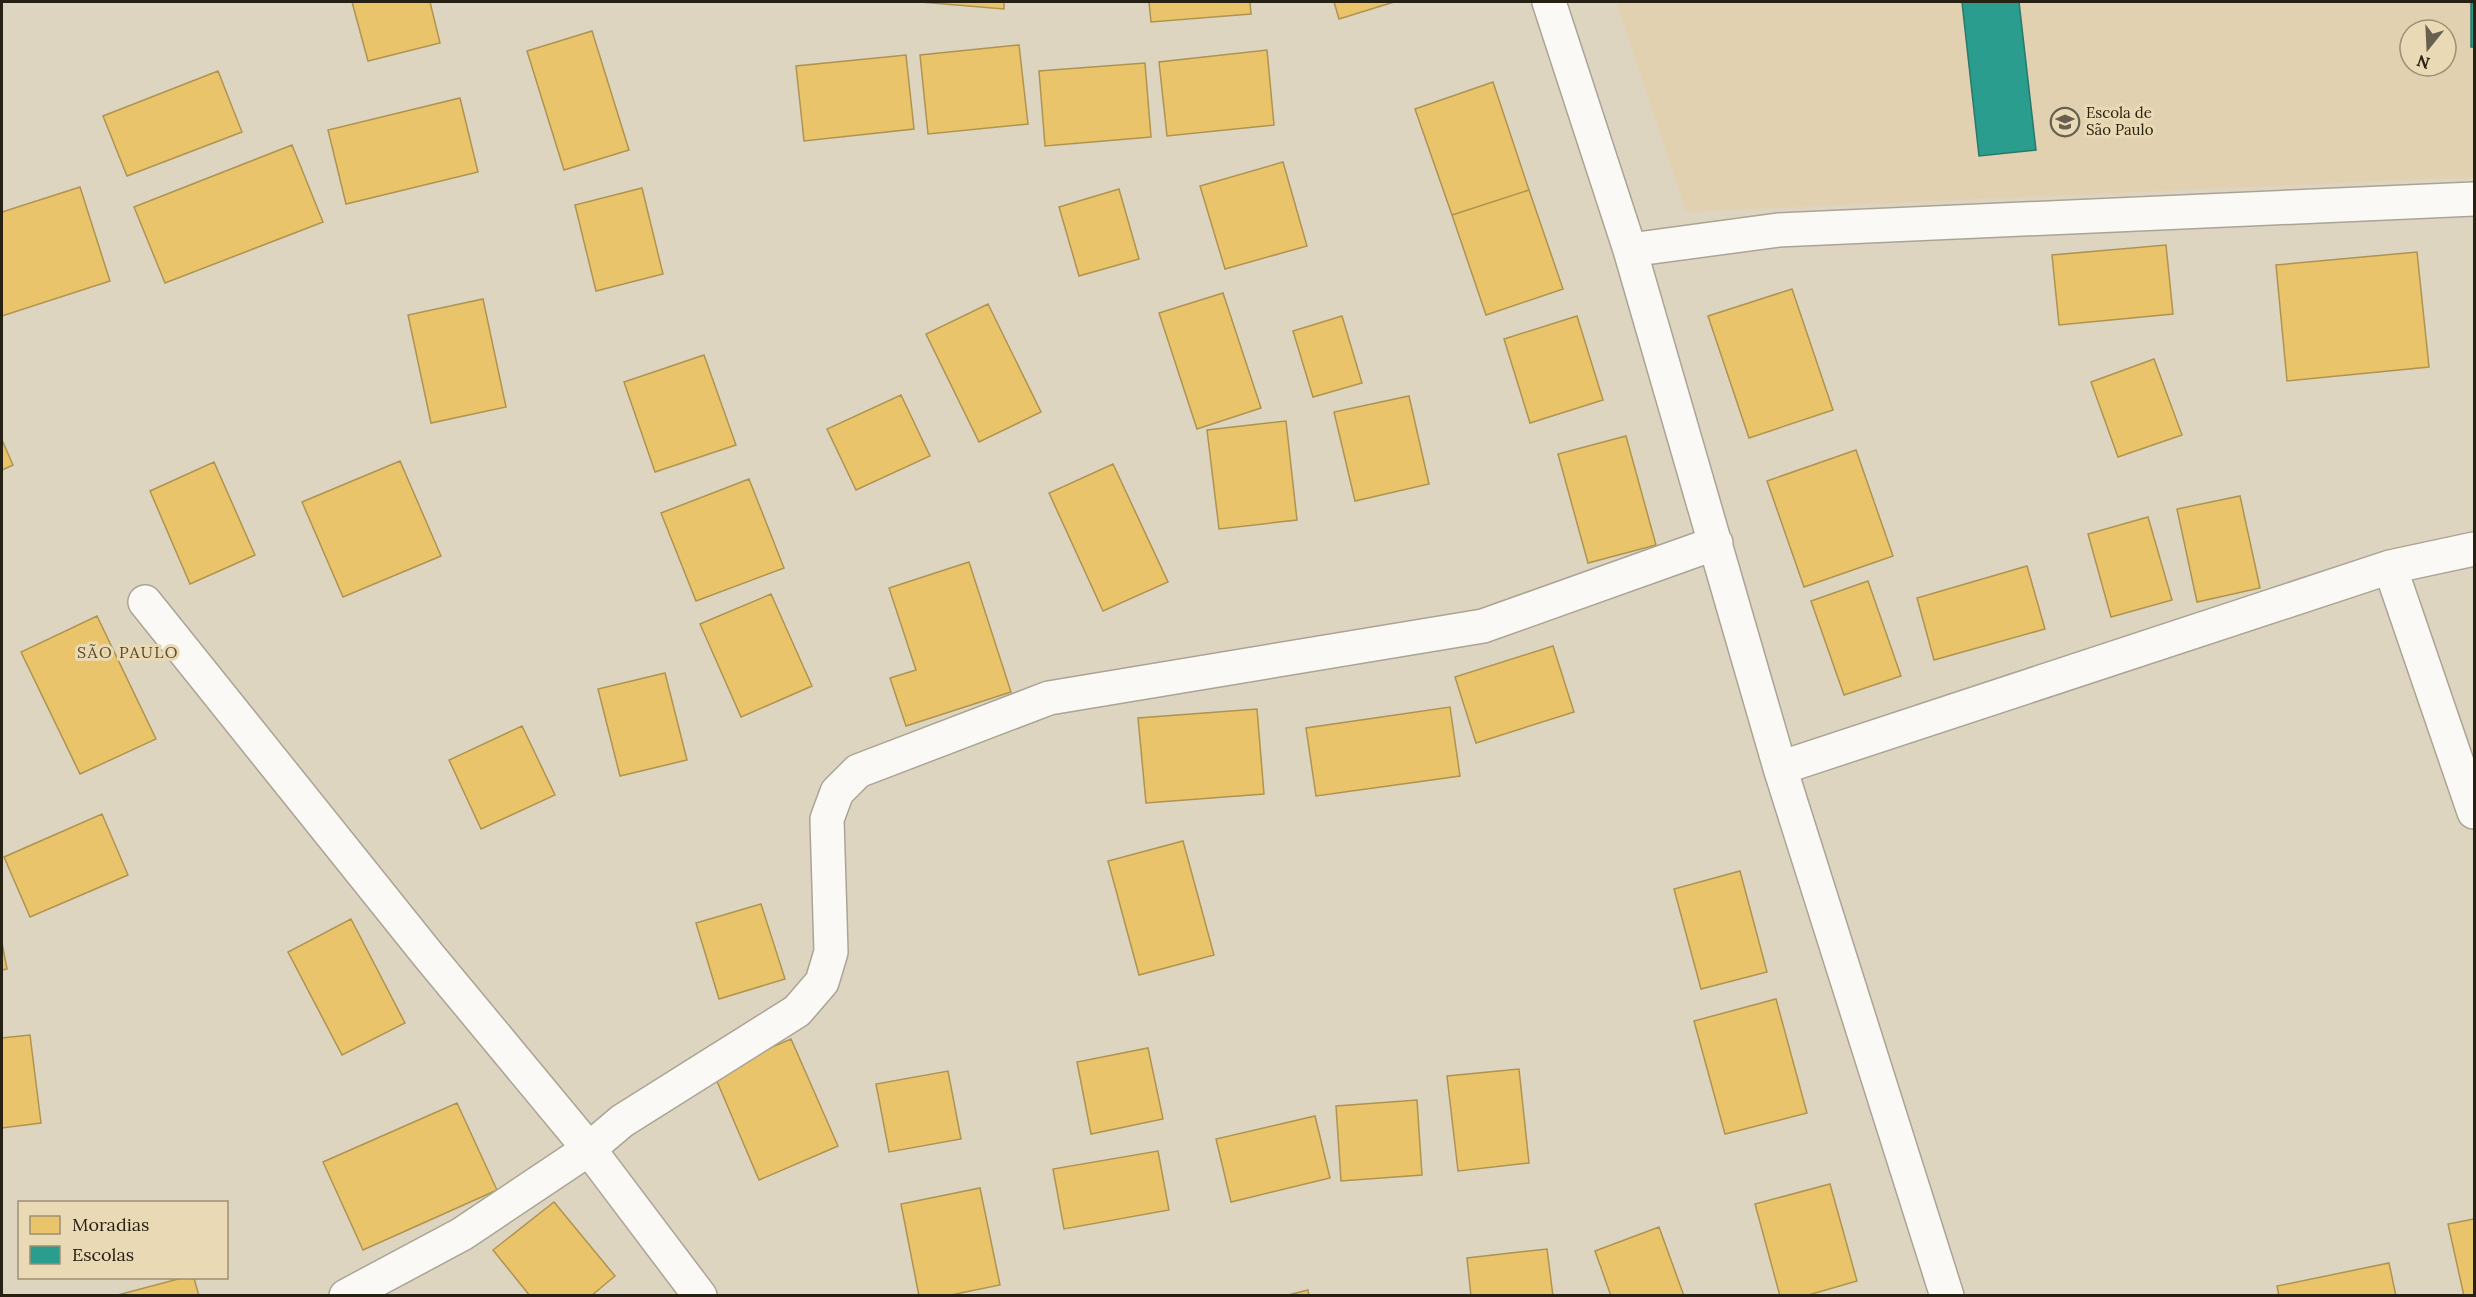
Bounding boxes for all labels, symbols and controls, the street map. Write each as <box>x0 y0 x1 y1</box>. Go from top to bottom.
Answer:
north arrow <box>2398 18 2458 78</box>
text: N <box>2414 51 2432 74</box>
place label: Escola de São Paulo <box>2086 103 2154 139</box>
school or university icon: Escola de São Paulo <box>2049 106 2081 138</box>
district label: SÃO PAULO <box>77 642 179 662</box>
legend <box>18 1201 228 1279</box>
text: Moradias <box>72 1213 149 1236</box>
text: Escolas <box>72 1243 134 1266</box>

